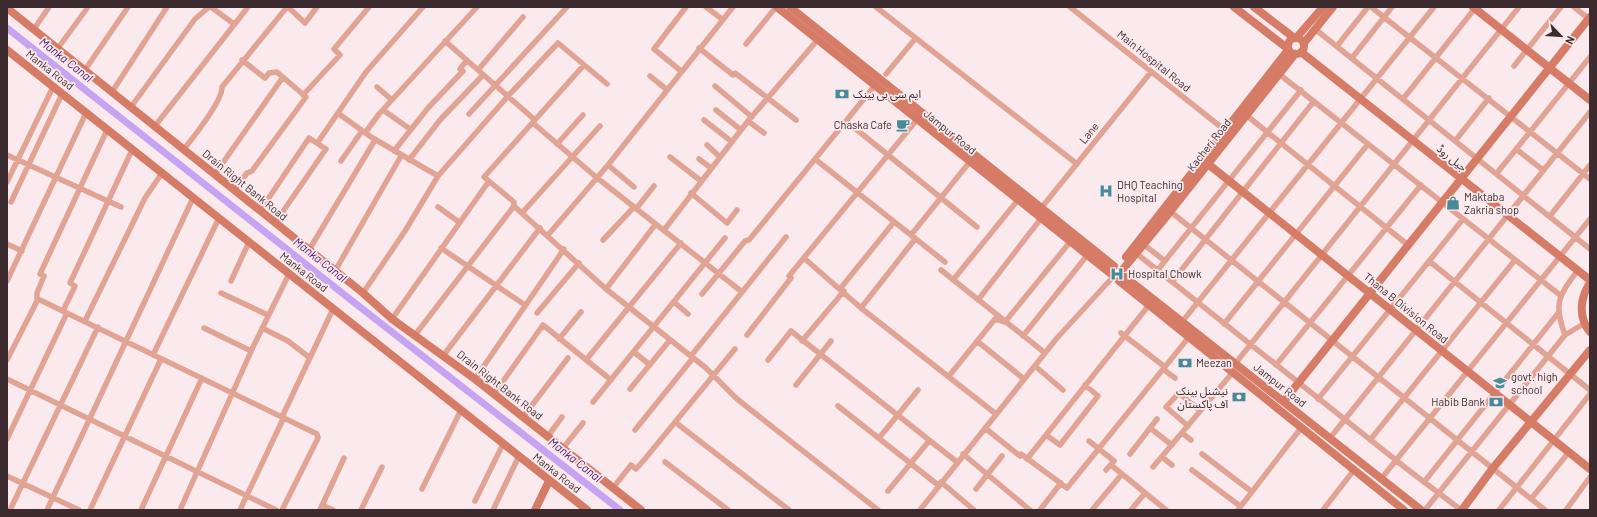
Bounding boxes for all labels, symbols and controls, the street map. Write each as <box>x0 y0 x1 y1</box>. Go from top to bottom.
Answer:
north arrow <box>1541 16 1581 56</box>
street label: Main Hospital Road <box>1115 27 1194 94</box>
water label: Manka Canal <box>37 34 96 85</box>
text: N <box>1563 34 1578 47</box>
street label: Manka Road <box>24 47 77 92</box>
bank icon: ایم سی بی بینک <box>834 86 850 102</box>
place label: ایم سی بی بینک <box>853 87 921 103</box>
street label: Jampur Road <box>922 107 979 157</box>
street label: Kacheri Road <box>1184 116 1233 174</box>
cafe icon: Chaska Cafe <box>895 117 911 133</box>
place label: Chaska Cafe <box>834 118 892 131</box>
street label: Lane <box>1076 119 1101 146</box>
street label: جیل روڈ <box>1434 142 1470 175</box>
street label: Drain Right Bank Road <box>200 146 290 223</box>
place label: DHQ Teaching Hospital <box>1117 178 1183 204</box>
hospital icon: DHQ Teaching Hospital <box>1098 183 1114 199</box>
place label: Maktaba Zakria shop <box>1464 190 1519 216</box>
shop icon: Maktaba Zakria shop <box>1445 195 1461 211</box>
water label: Manka Canal <box>291 234 350 285</box>
street label: Manka Road <box>278 249 331 294</box>
hospital icon: Hospital Chowk <box>1109 266 1125 282</box>
place label: Hospital Chowk <box>1128 267 1202 280</box>
street label: Thana B Division Road <box>1361 270 1451 346</box>
street label: Drain Right Bank Road <box>455 347 546 422</box>
bank icon: Meezan <box>1177 355 1193 371</box>
place label: Meezan <box>1196 356 1232 369</box>
street label: Jampur Road <box>1251 360 1309 409</box>
place label: govt. high school <box>1511 370 1558 396</box>
school or university icon: govt. high school <box>1492 375 1508 391</box>
place label: نیشنل بینک آف پاکستان <box>1176 384 1229 412</box>
bank icon: نیشنل بینک آف پاکستان <box>1231 389 1247 405</box>
bank icon: Habib Bank <box>1488 394 1504 410</box>
place label: Habib Bank <box>1431 395 1485 408</box>
water label: Manka Canal <box>546 434 605 485</box>
street label: Manka Road <box>531 450 584 495</box>

